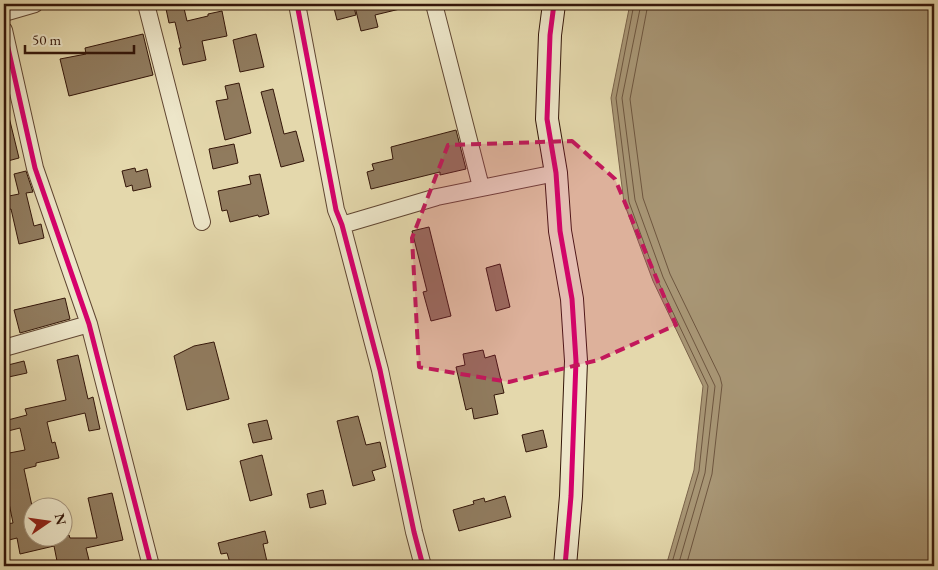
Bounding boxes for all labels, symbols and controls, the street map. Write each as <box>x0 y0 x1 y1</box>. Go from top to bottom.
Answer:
scale bar <box>25 22 134 54</box>
text: 50 m <box>32 30 61 49</box>
north arrow <box>22 498 72 548</box>
text: N <box>51 512 71 527</box>

